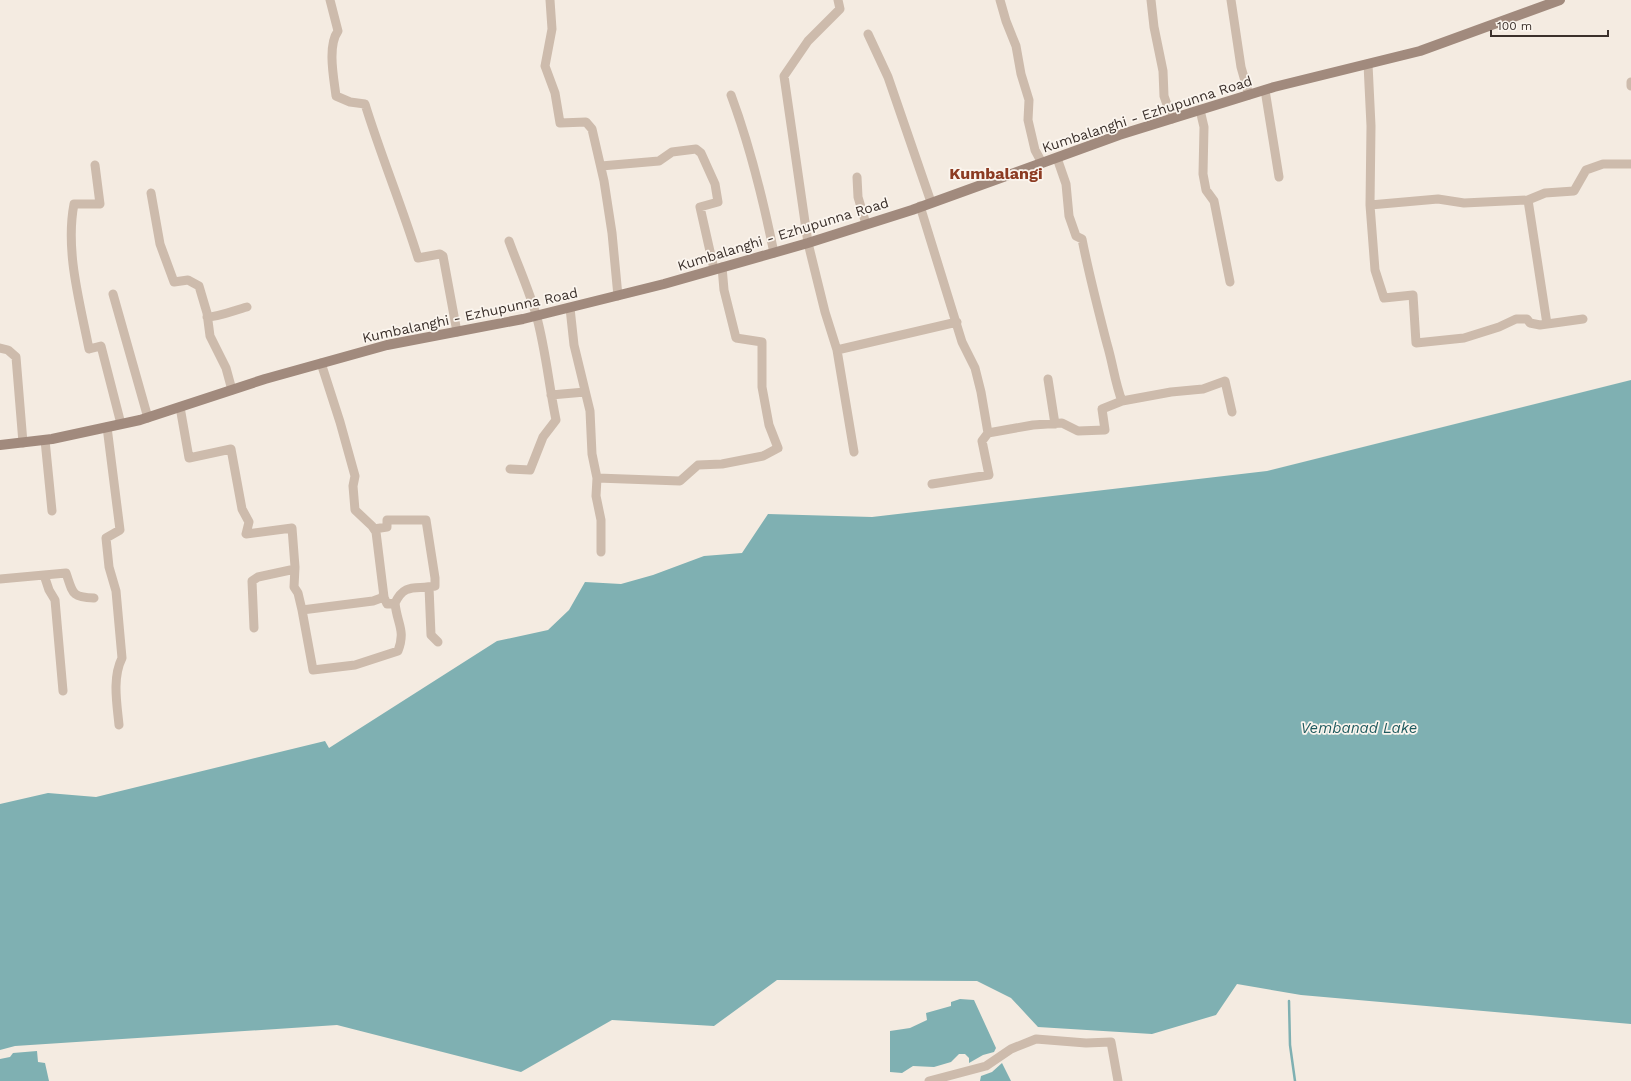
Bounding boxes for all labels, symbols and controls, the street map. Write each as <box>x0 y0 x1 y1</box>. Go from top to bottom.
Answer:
scale bar <box>1491 12 1608 38</box>
text: 100 m <box>1497 19 1532 33</box>
street label: Kumbalanghi - Ezhupunna Road <box>1040 72 1254 156</box>
district label: Kumbalangi <box>949 164 1043 183</box>
street label: Kumbalanghi - Ezhupunna Road <box>675 194 891 274</box>
street label: Kumbalanghi - Ezhupunna Road <box>361 284 579 346</box>
water label: Vembanad Lake <box>1301 719 1417 737</box>

